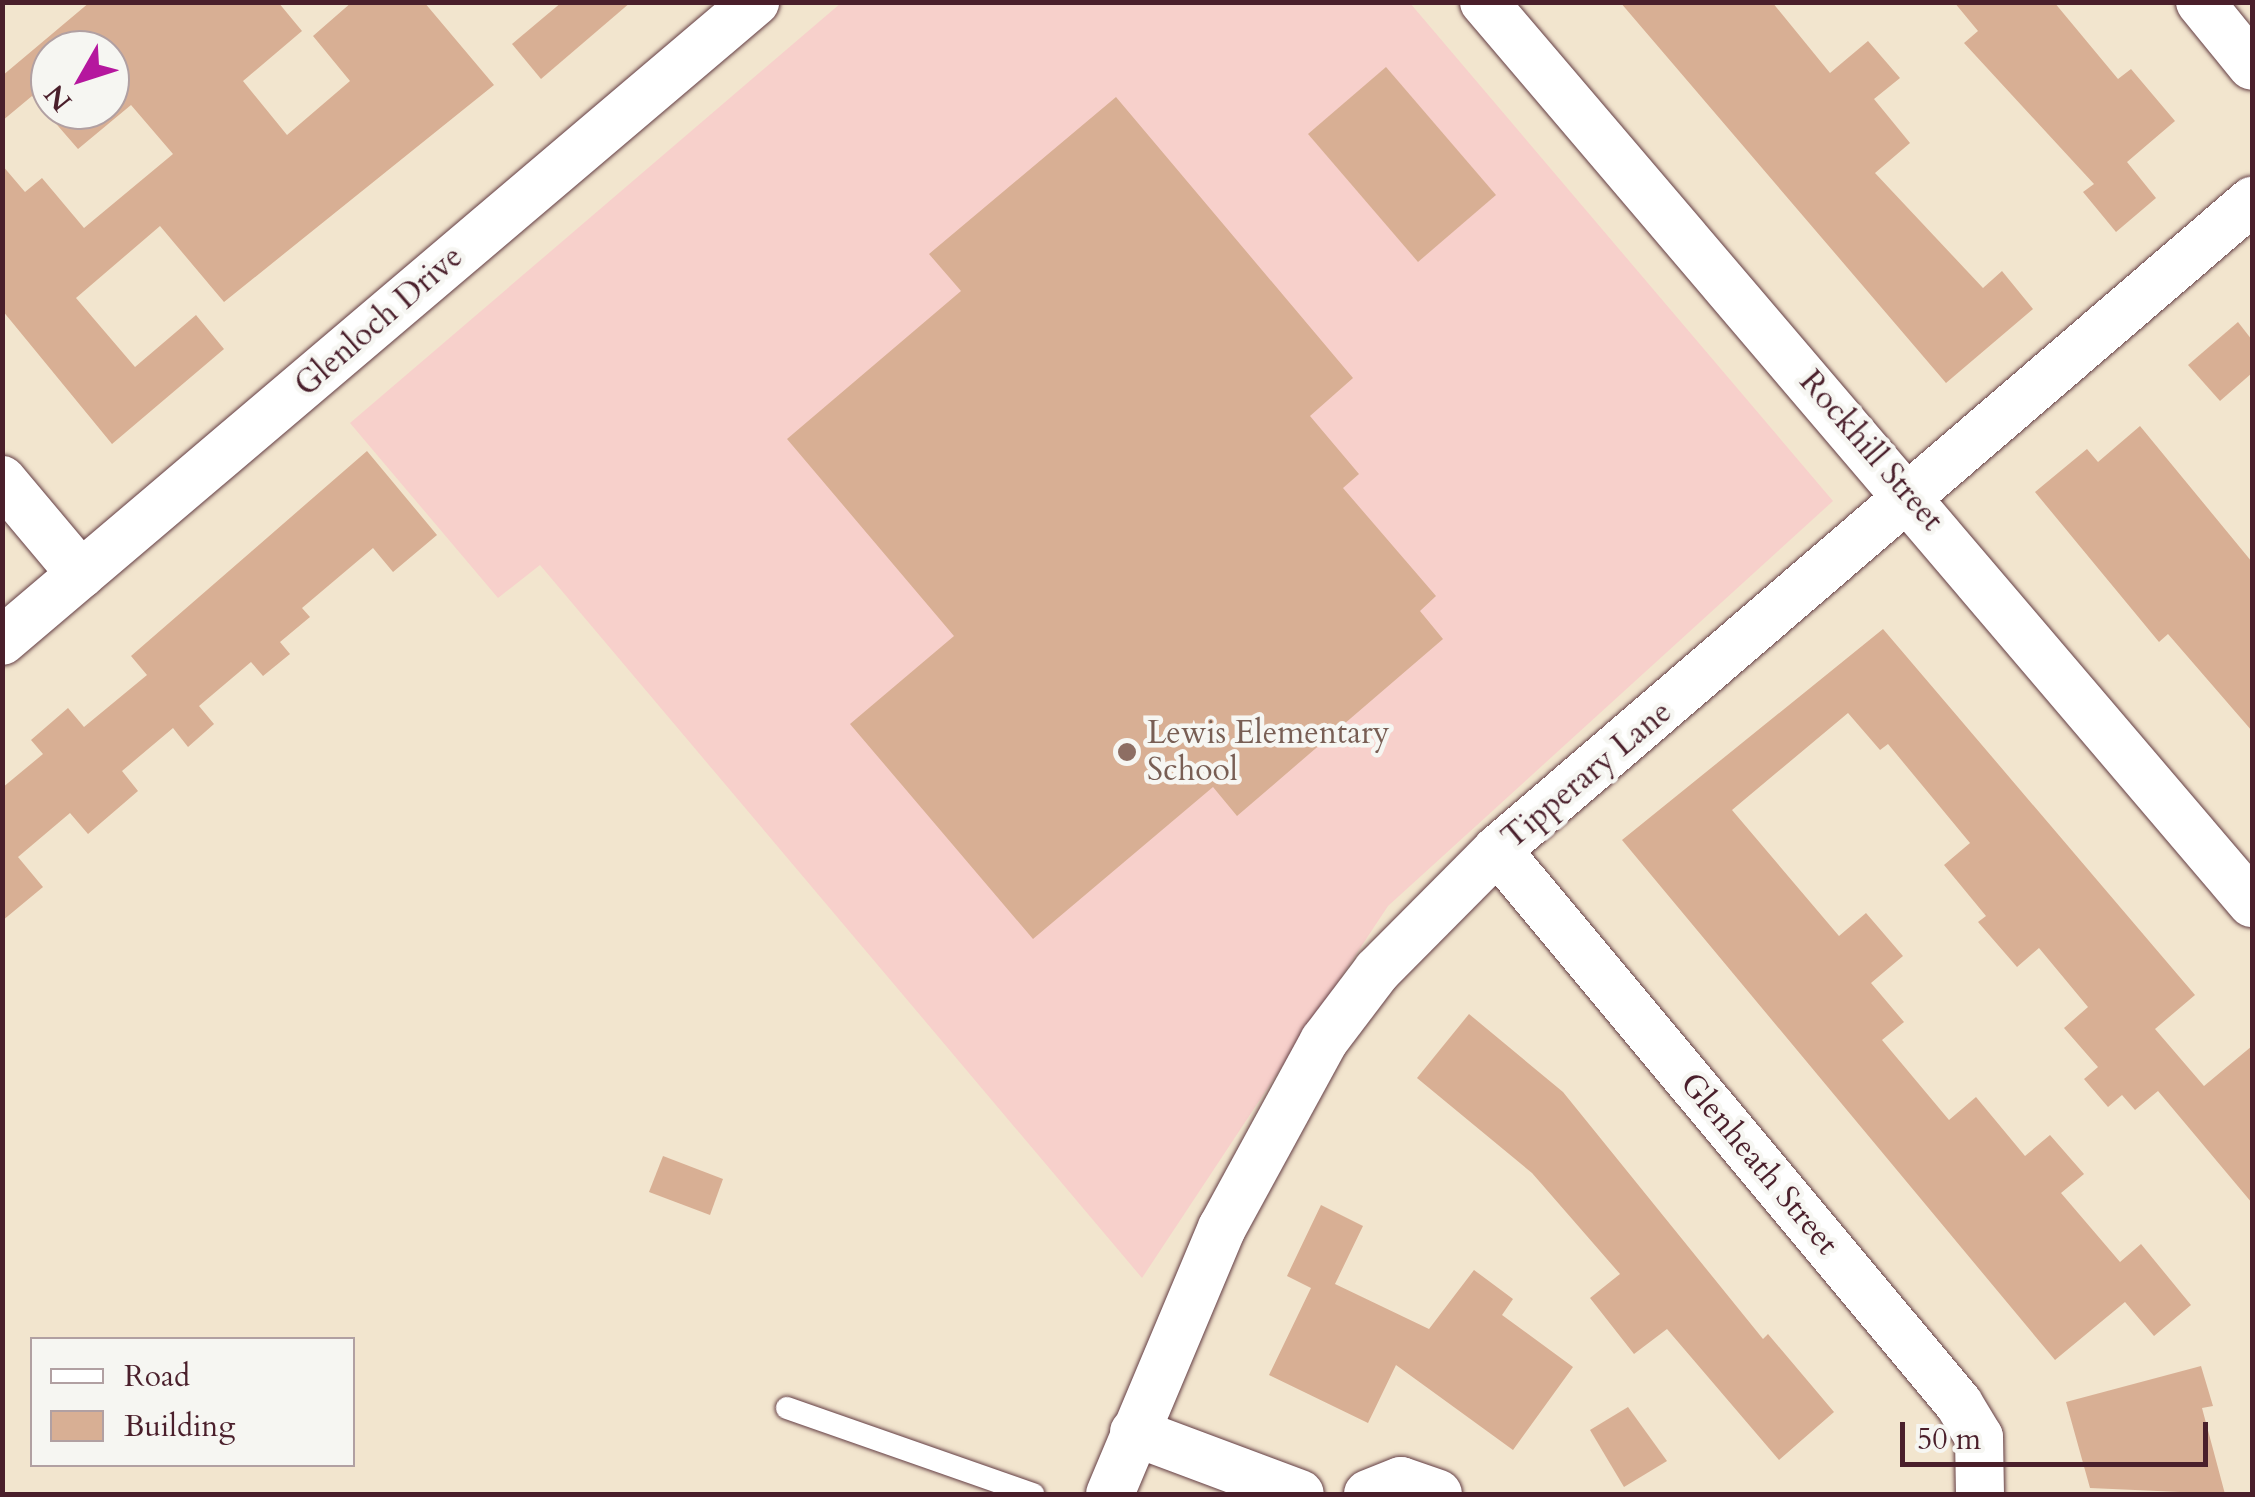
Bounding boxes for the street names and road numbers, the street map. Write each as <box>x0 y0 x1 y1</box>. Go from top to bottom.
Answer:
street label: Glenloch Drive <box>287 238 471 404</box>
street label: Rockhill Street <box>1791 363 1951 539</box>
street label: Tipperary Lane <box>1494 693 1680 857</box>
street label: Glenheath Street <box>1672 1065 1846 1263</box>

